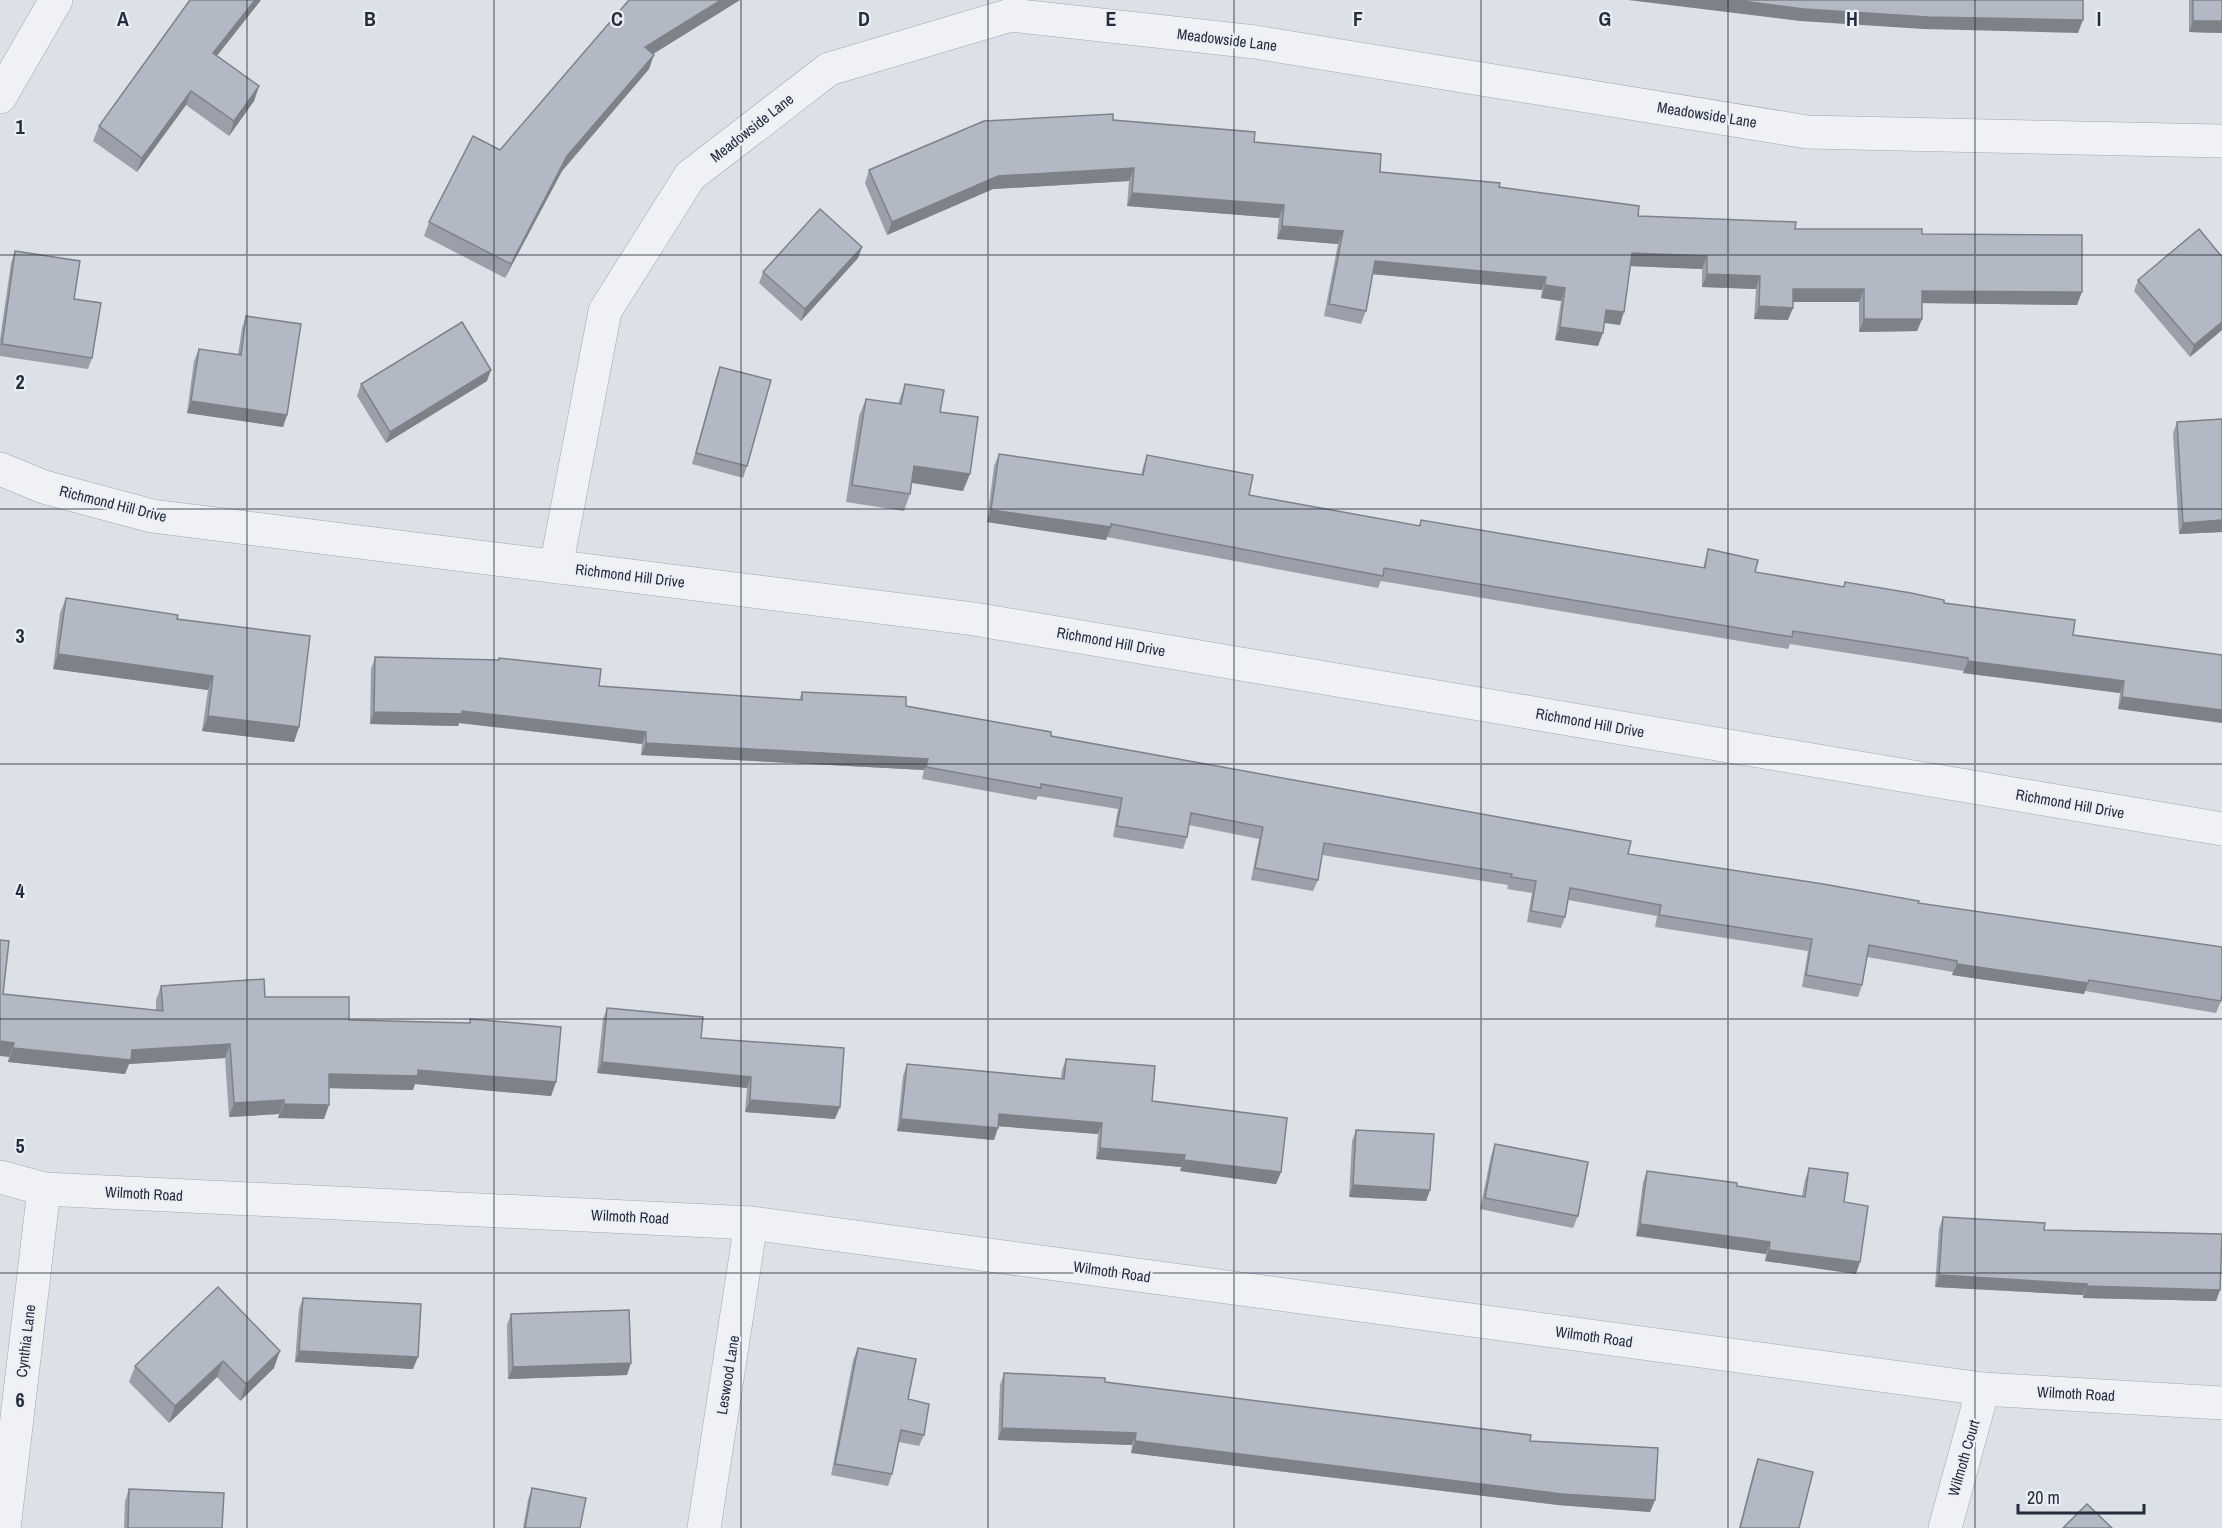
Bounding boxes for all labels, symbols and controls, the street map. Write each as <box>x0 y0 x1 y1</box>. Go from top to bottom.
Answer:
text: A <box>117 5 129 32</box>
text: B <box>364 5 376 32</box>
text: C <box>611 5 623 32</box>
text: D <box>858 5 870 32</box>
text: E <box>1106 5 1117 32</box>
text: F <box>1353 5 1363 32</box>
text: G <box>1599 5 1611 32</box>
text: H <box>1846 5 1858 32</box>
text: I <box>2097 5 2101 32</box>
street label: Meadowside Lane <box>1176 23 1278 56</box>
street label: Meadowside Lane <box>706 88 798 167</box>
street label: Meadowside Lane <box>1656 96 1759 133</box>
text: 1 <box>15 113 25 140</box>
text: 2 <box>15 368 25 395</box>
street label: Richmond Hill Drive <box>57 480 169 527</box>
street label: Richmond Hill Drive <box>574 558 686 593</box>
text: 3 <box>15 622 25 649</box>
street label: Richmond Hill Drive <box>1055 622 1167 661</box>
street label: Richmond Hill Drive <box>1534 703 1646 742</box>
street label: Richmond Hill Drive <box>2014 784 2126 823</box>
text: 4 <box>15 877 25 904</box>
text: 5 <box>15 1132 25 1159</box>
street label: Wilmoth Road <box>105 1181 183 1206</box>
street label: Wilmoth Road <box>591 1204 669 1229</box>
street label: Wilmoth Road <box>1072 1256 1152 1287</box>
street label: Cynthia Lane <box>11 1303 40 1379</box>
street label: Wilmoth Road <box>1554 1321 1634 1352</box>
street label: Leswood Lane <box>711 1334 744 1416</box>
street label: Wilmoth Road <box>2037 1381 2115 1406</box>
text: 6 <box>15 1386 25 1413</box>
street label: Wilmoth Court <box>1943 1417 1985 1499</box>
scale bar <box>2018 1477 2144 1515</box>
text: 20 m <box>2027 1485 2060 1510</box>

